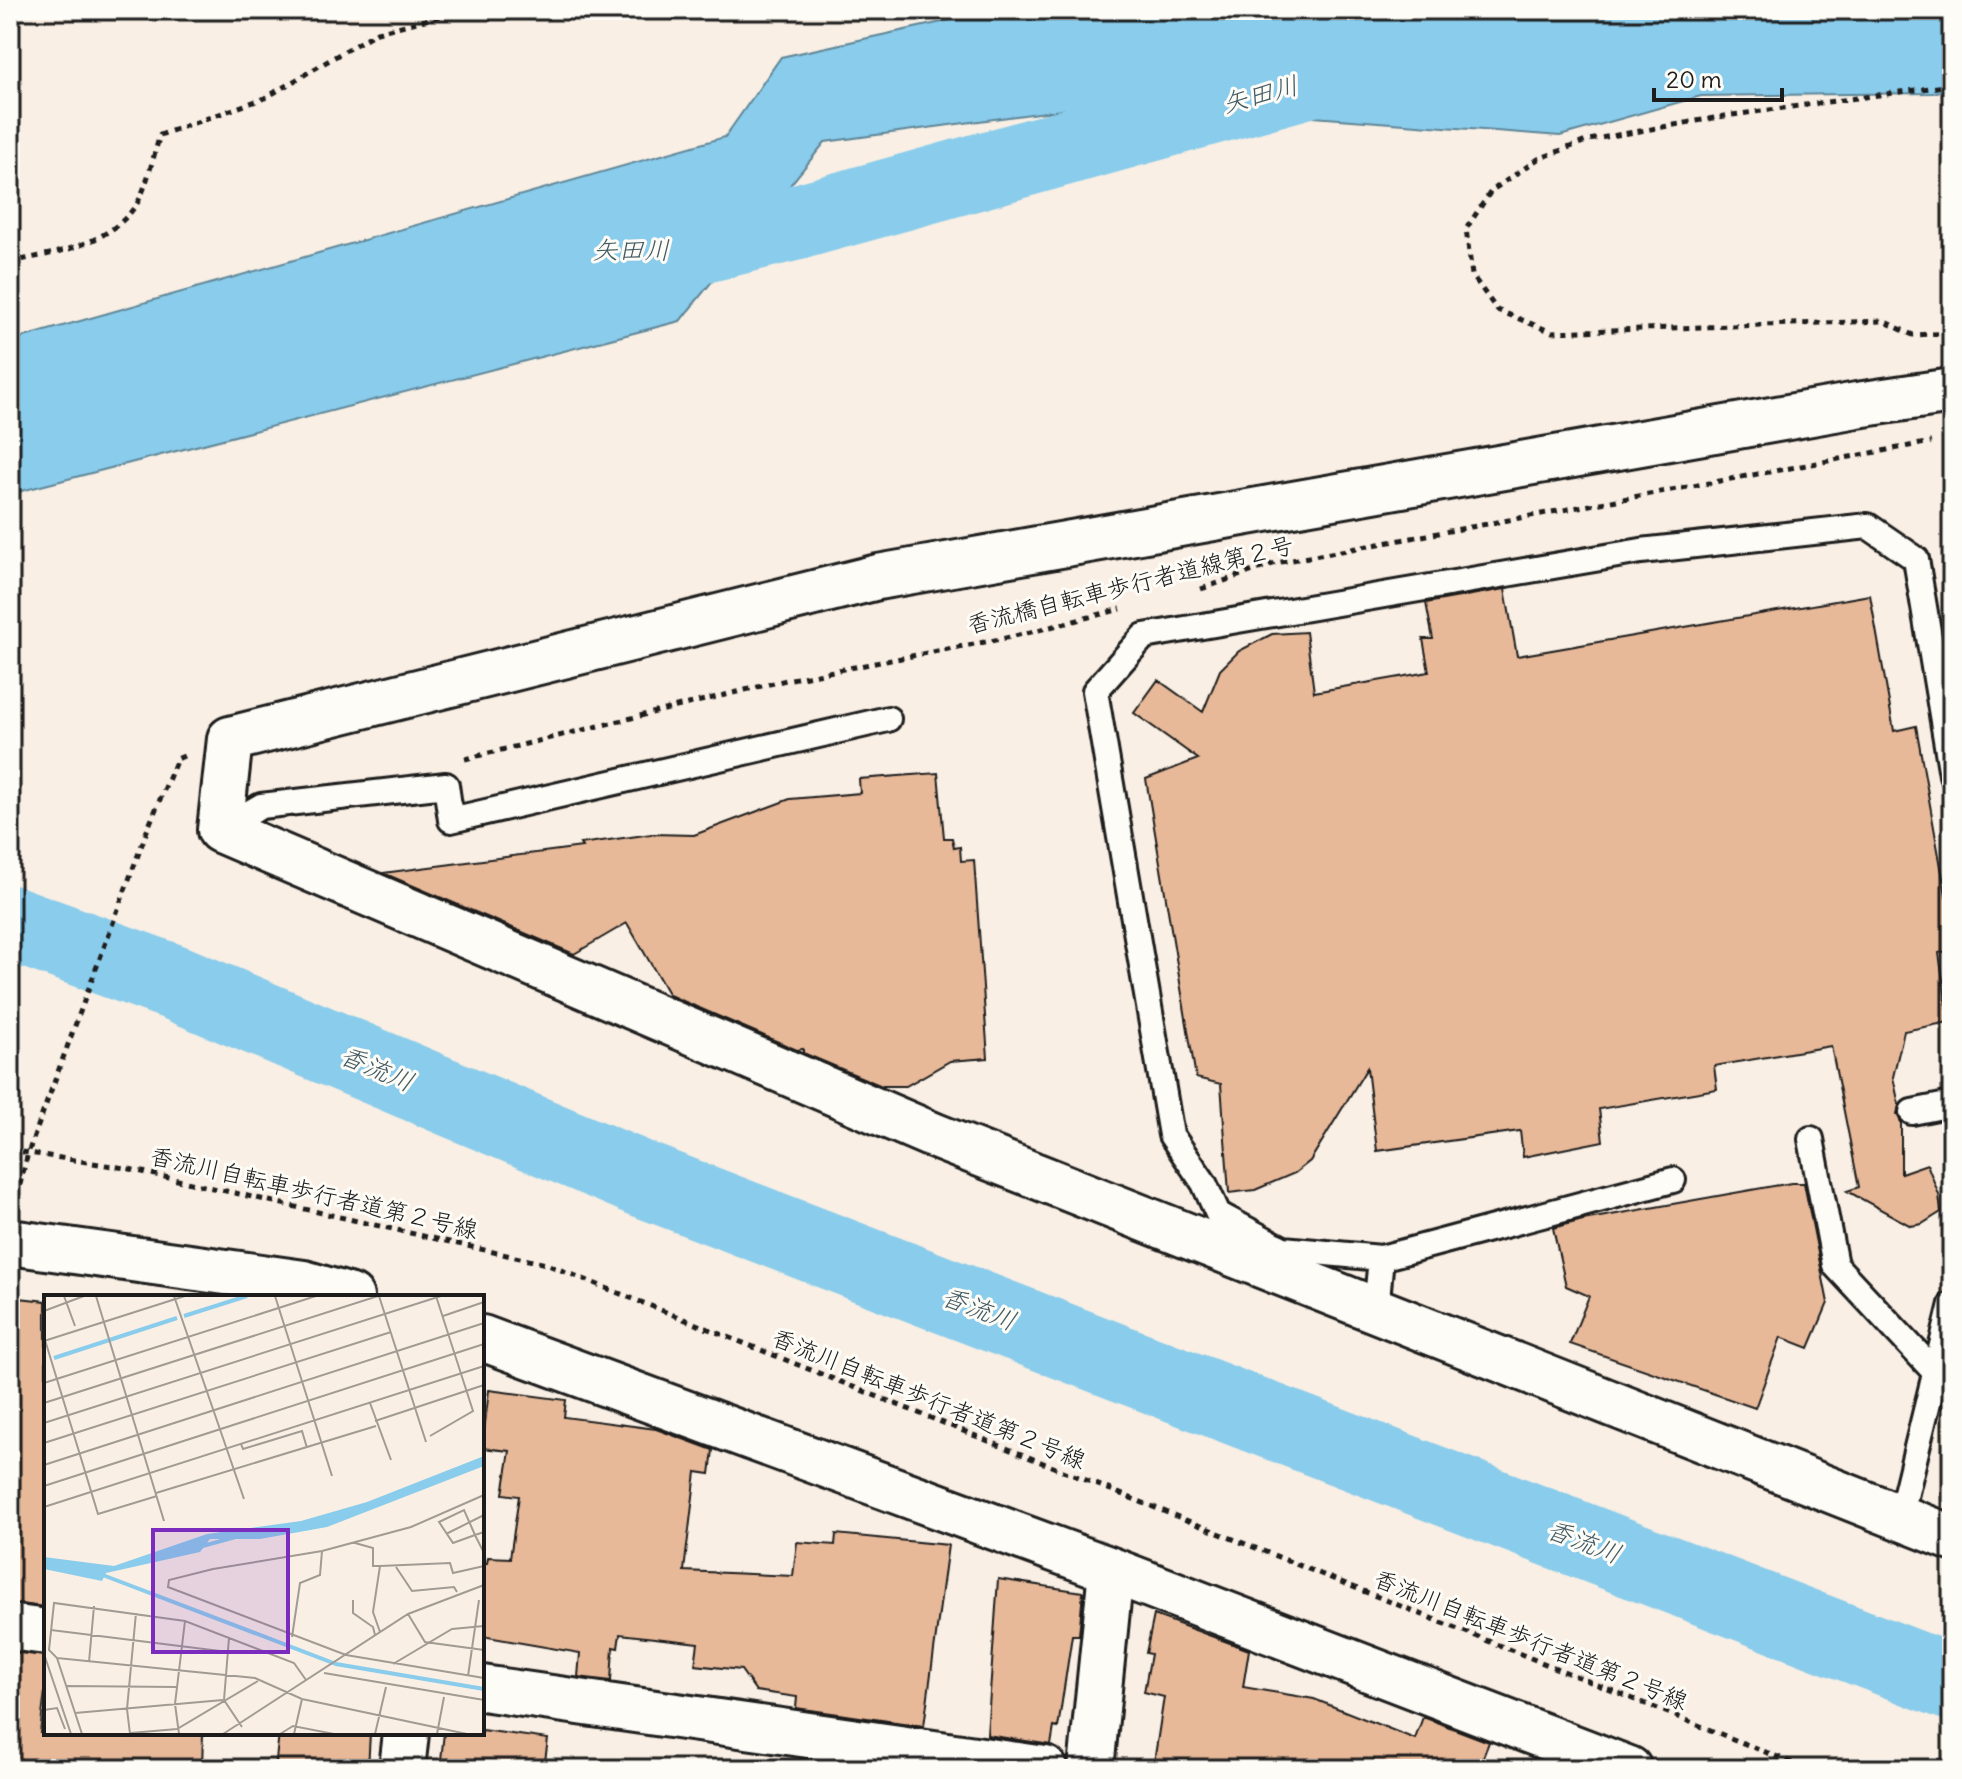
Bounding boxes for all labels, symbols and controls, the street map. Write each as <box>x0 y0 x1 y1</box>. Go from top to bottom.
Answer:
scale bar <box>1654 52 1782 102</box>
text: 20 m <box>1666 64 1722 94</box>
water label: 矢田川 <box>1218 68 1302 120</box>
water label: 矢田川 <box>592 233 670 266</box>
street label: 香流橋自転車歩行者道線第２号 <box>963 529 1297 639</box>
water label: 香流川 <box>335 1038 419 1098</box>
street label: 香流川自転車歩行者道第２号線 <box>147 1140 481 1244</box>
water label: 香流川 <box>937 1279 1021 1337</box>
inset map <box>44 1295 484 1735</box>
street label: 香流川自転車歩行者道第２号線 <box>768 1321 1090 1475</box>
water label: 香流川 <box>1542 1512 1626 1570</box>
street label: 香流川自転車歩行者道第２号線 <box>1370 1562 1692 1716</box>

